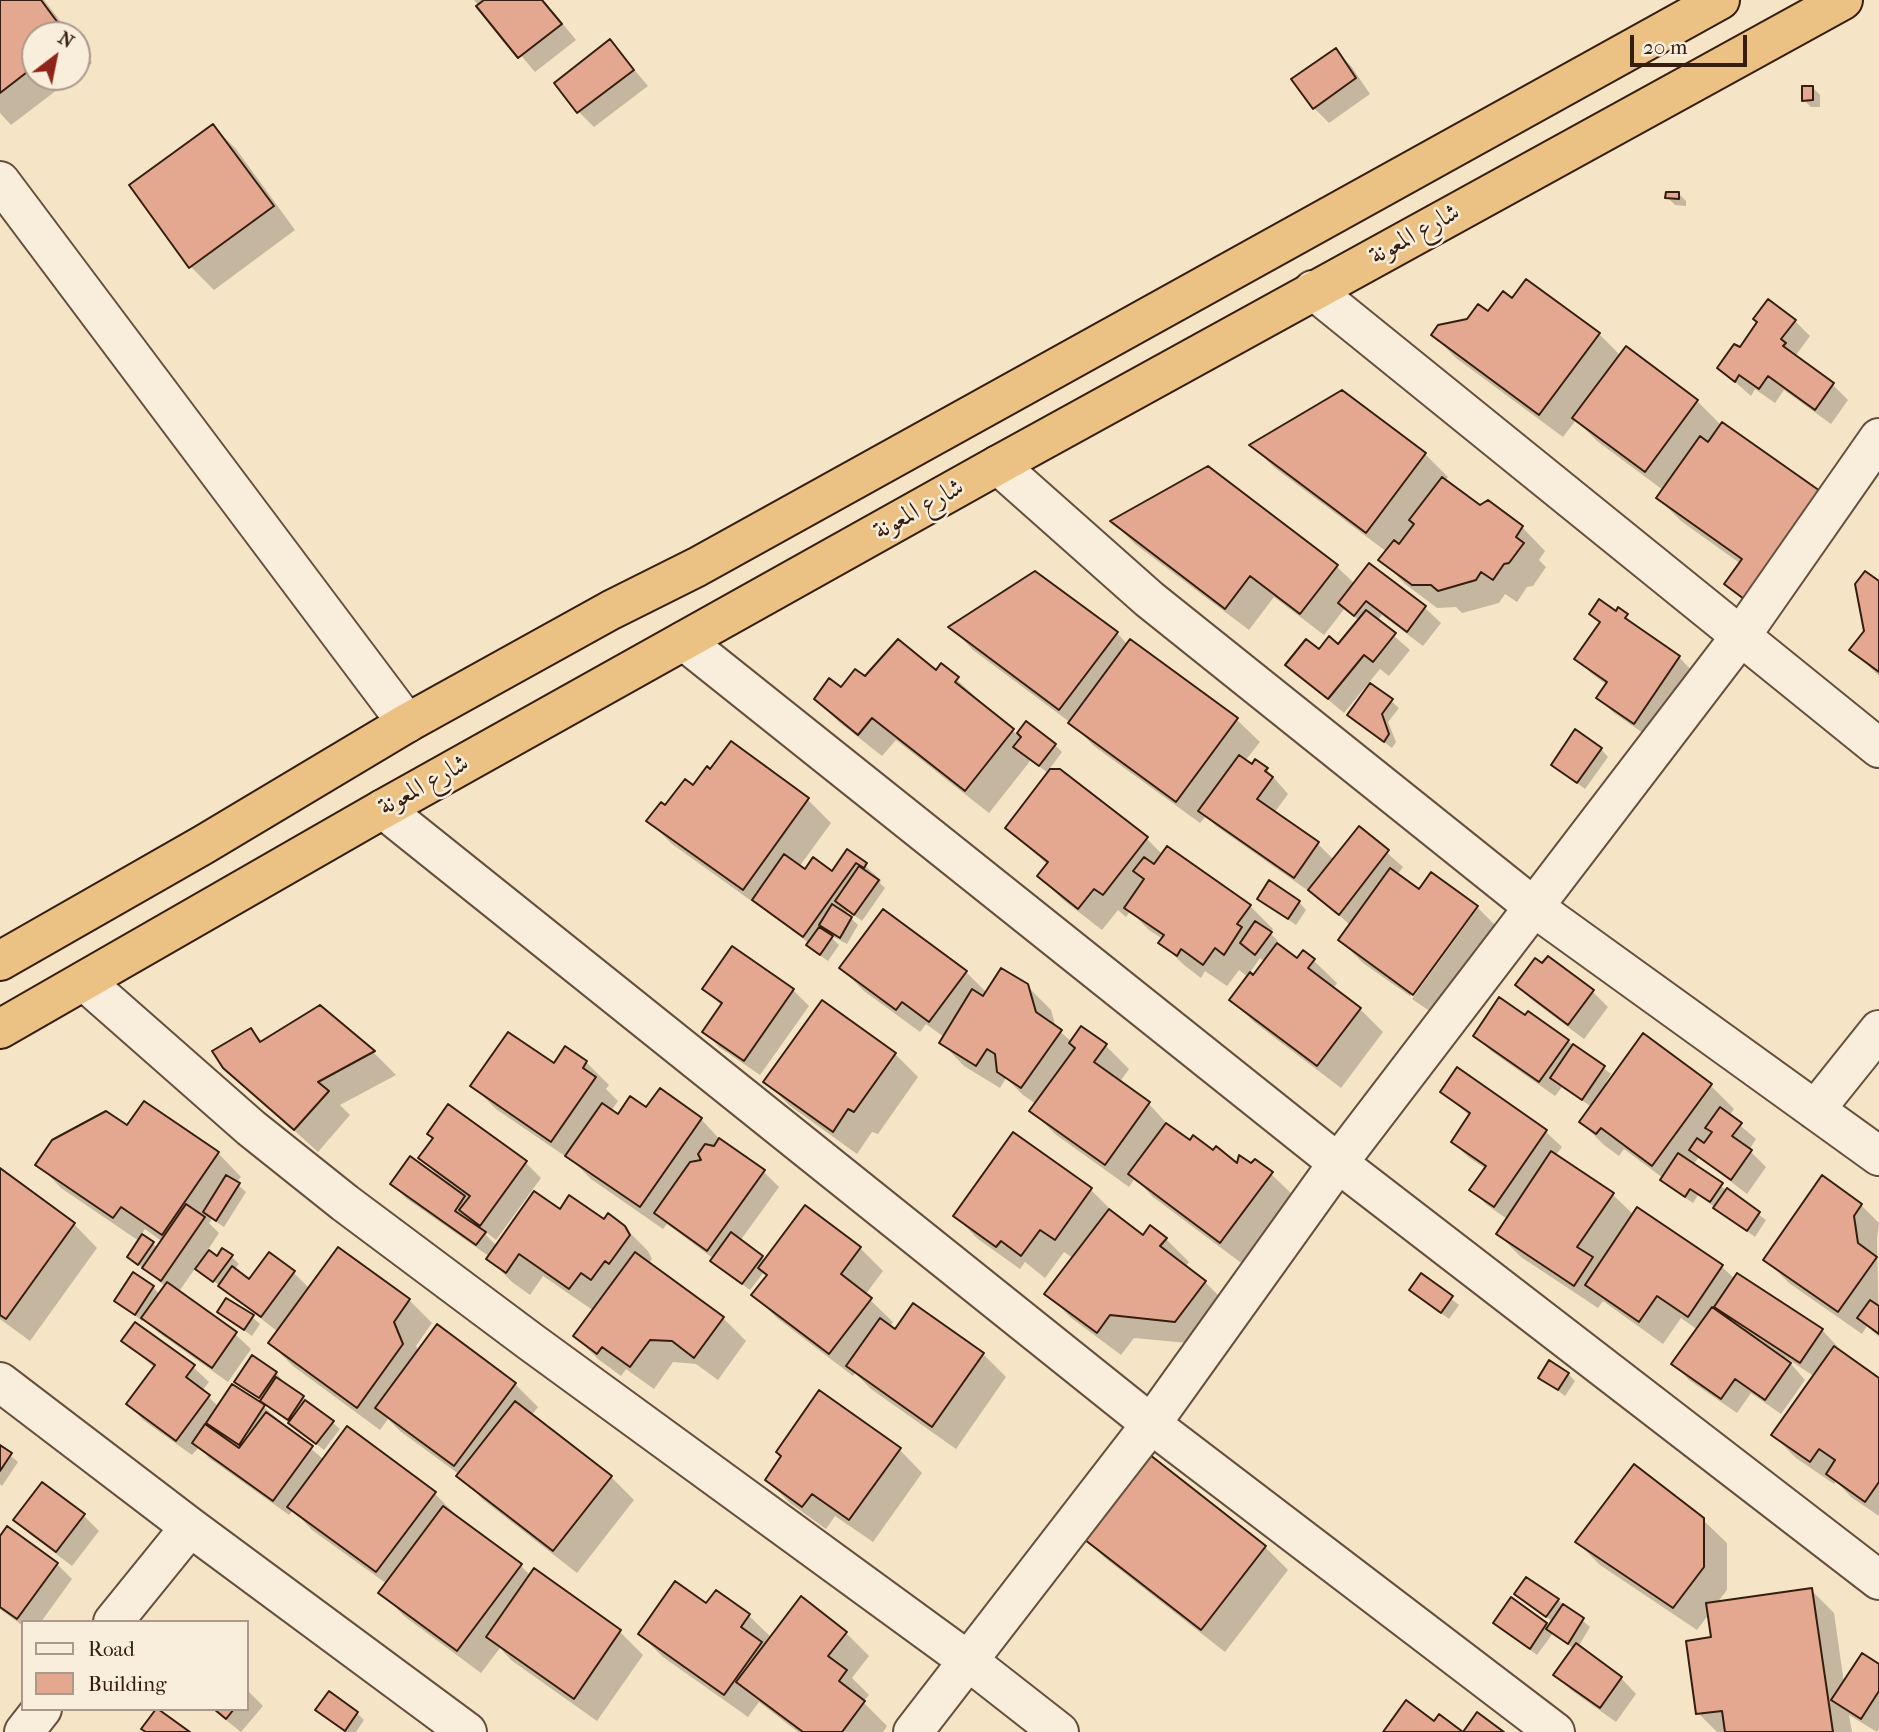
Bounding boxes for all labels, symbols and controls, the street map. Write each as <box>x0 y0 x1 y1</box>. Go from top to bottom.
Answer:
north arrow <box>21 21 91 91</box>
scale bar <box>1634 21 1751 65</box>
text: N <box>54 27 78 53</box>
text: 20 m <box>1643 35 1687 59</box>
street label: شارع المعونة <box>1364 197 1466 273</box>
street label: شارع المعونة <box>868 472 970 548</box>
street label: شارع المعونة <box>373 748 475 824</box>
legend <box>21 1620 248 1711</box>
text: Road <box>88 1637 135 1661</box>
text: Building <box>88 1672 166 1696</box>

